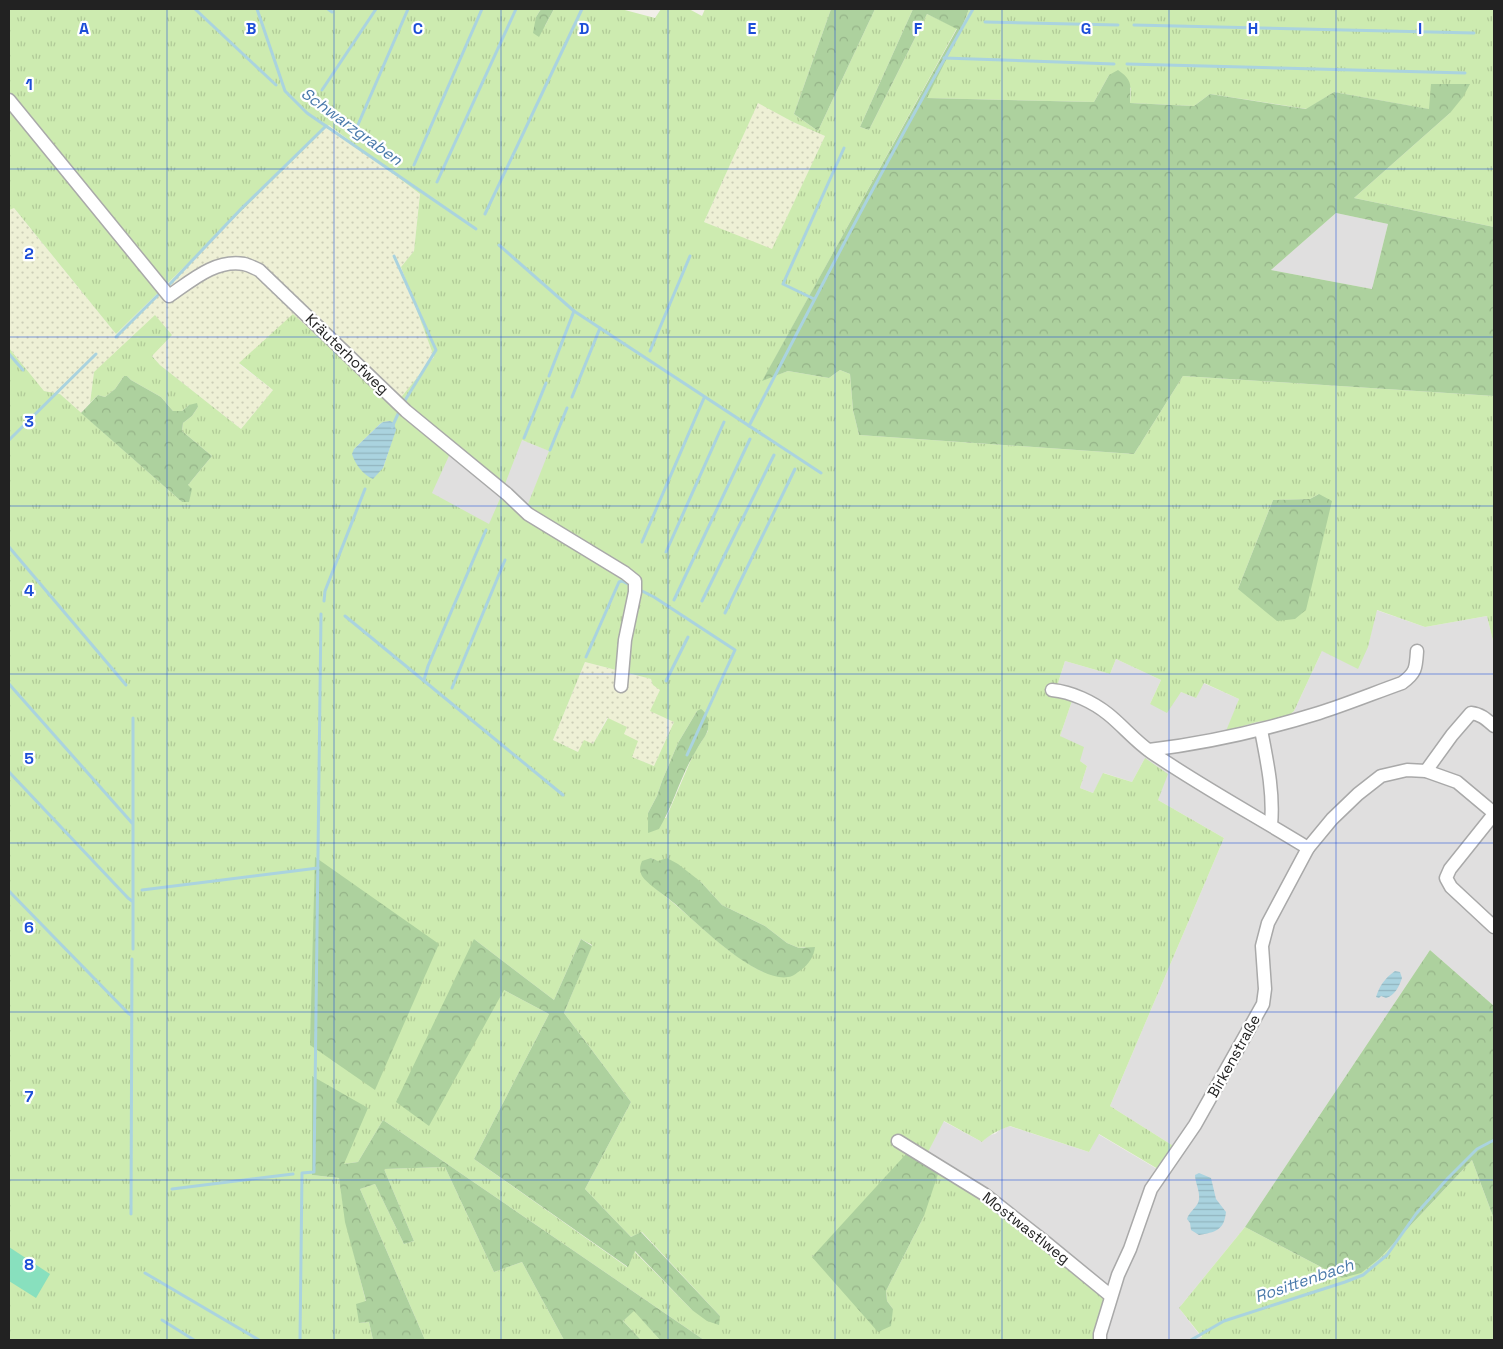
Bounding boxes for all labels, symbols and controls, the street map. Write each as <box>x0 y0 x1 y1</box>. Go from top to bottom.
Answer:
text: A <box>79 18 89 39</box>
text: B <box>246 18 256 39</box>
text: C <box>413 18 423 39</box>
text: D <box>579 18 589 39</box>
text: E <box>748 18 757 39</box>
text: F <box>914 18 923 39</box>
text: G <box>1081 18 1091 39</box>
text: H <box>1248 18 1258 39</box>
text: I <box>1418 18 1422 39</box>
text: 1 <box>25 74 33 95</box>
water label: Schwarzgraben <box>297 83 407 171</box>
text: 2 <box>24 243 34 264</box>
street label: Kräuterhofweg <box>302 309 393 398</box>
text: 3 <box>24 411 34 432</box>
text: 4 <box>24 580 34 601</box>
text: 5 <box>24 748 34 769</box>
text: 6 <box>24 917 34 938</box>
street label: Birkenstraße <box>1203 1011 1264 1101</box>
text: 7 <box>25 1086 34 1107</box>
street label: Mostwastlweg <box>979 1187 1074 1268</box>
water label: Rosittenbach <box>1252 1253 1357 1307</box>
text: 8 <box>24 1254 34 1275</box>

